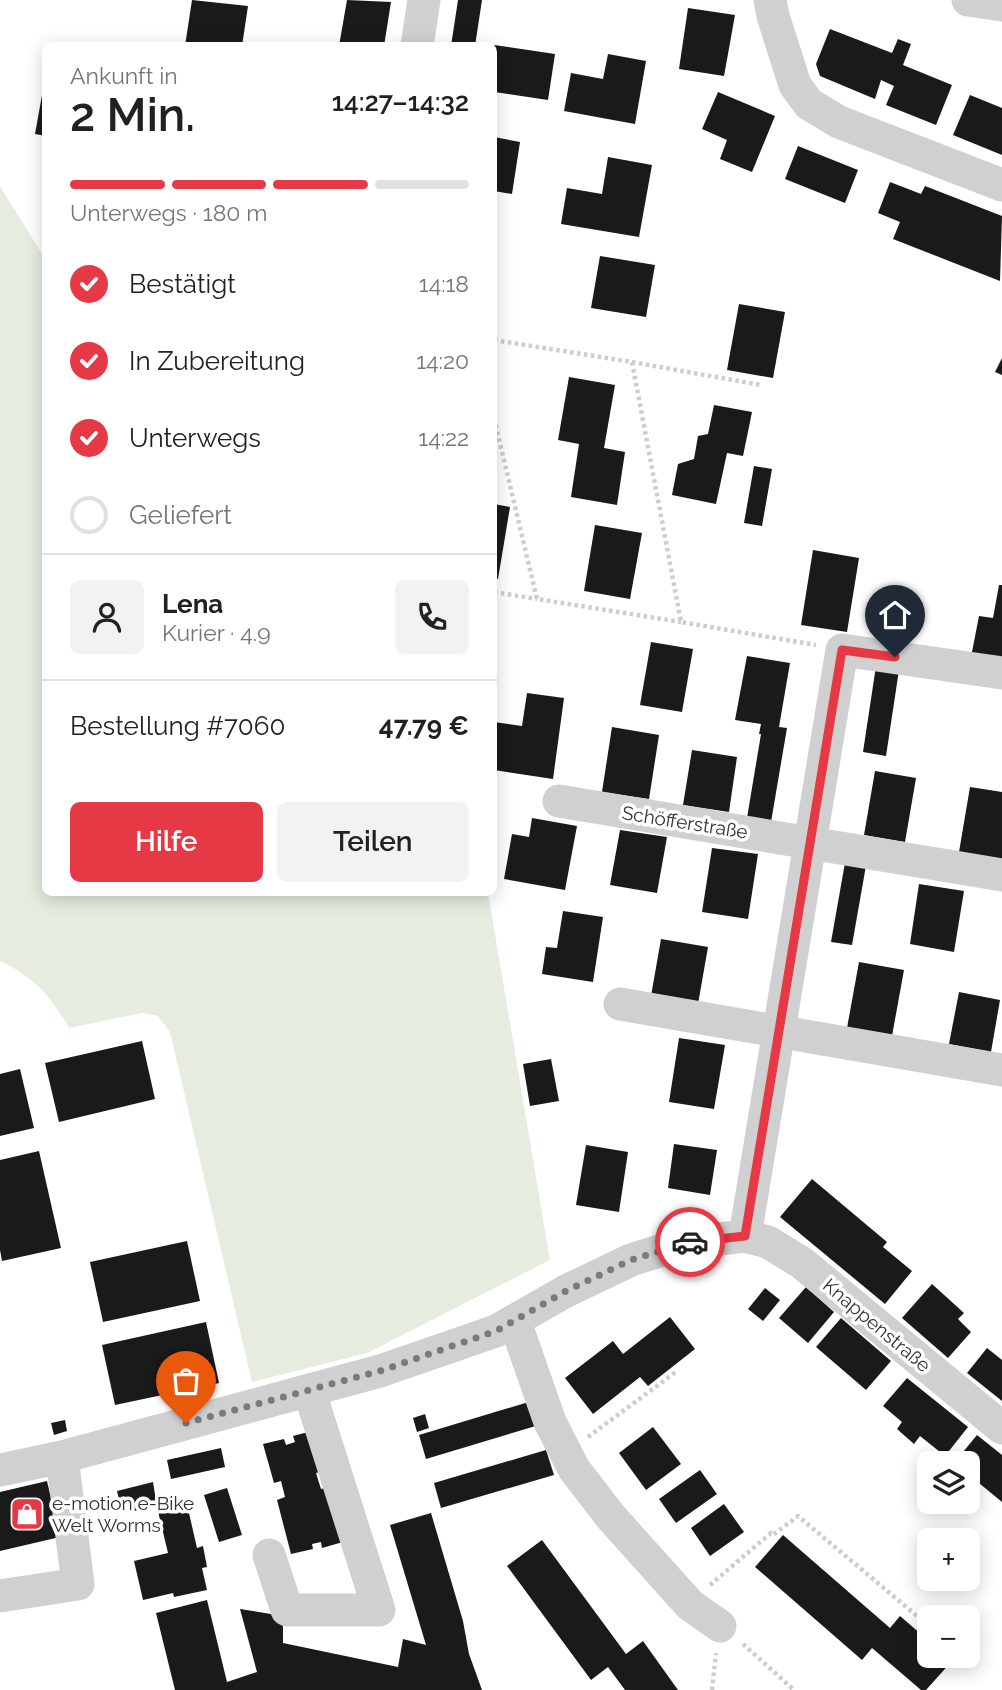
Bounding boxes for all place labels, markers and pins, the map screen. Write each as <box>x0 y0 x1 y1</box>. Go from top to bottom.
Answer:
pin <box>865 585 925 657</box>
pin <box>156 1351 216 1423</box>
place label: e-motion e-Bike Welt Worms <box>52 1492 194 1536</box>
shop icon: e-motion e-Bike Welt Worms <box>8 1495 46 1533</box>

